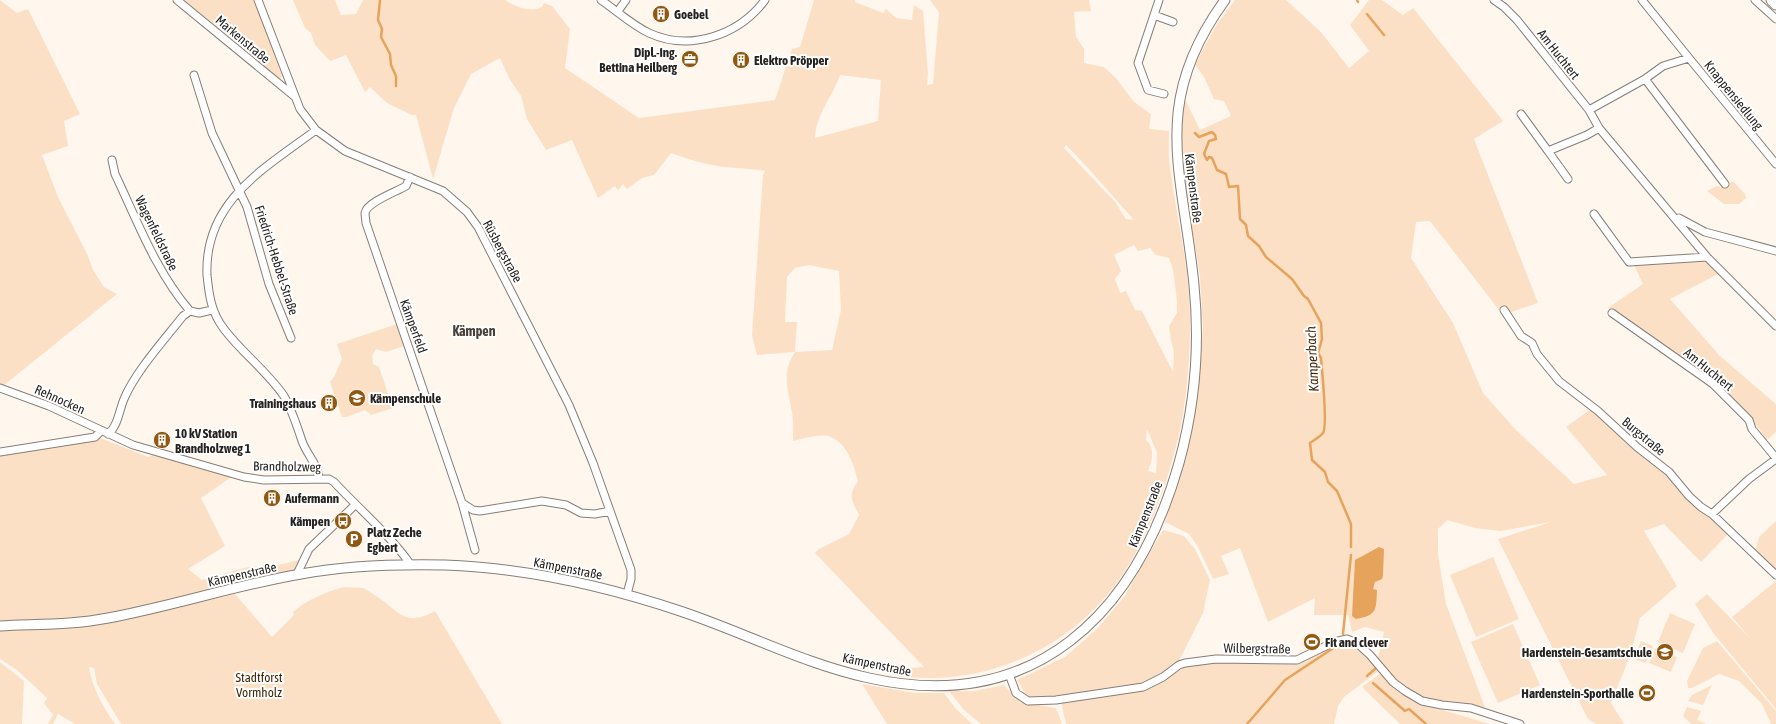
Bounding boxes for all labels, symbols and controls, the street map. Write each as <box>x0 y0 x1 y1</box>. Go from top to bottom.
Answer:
building icon: Goebel <box>651 4 671 24</box>
place label: Goebel <box>674 7 709 22</box>
street label: Markenstraße <box>212 12 273 66</box>
street label: Am Huchtert <box>1534 26 1583 83</box>
place label: Dipl.-Ing. Bettina Heilberg <box>599 45 678 75</box>
office icon: Dipl.-Ing. Bettina Heilberg <box>680 49 700 69</box>
building icon: Elektro Pröpper <box>731 50 751 70</box>
place label: Elektro Pröpper <box>754 53 829 68</box>
street label: Knappensiedlung <box>1701 58 1766 133</box>
street label: Kämpenstraße <box>1182 152 1205 224</box>
street label: Wagenfeldstraße <box>132 193 181 273</box>
street label: Friedrich-Hebbel-Straße <box>252 204 301 317</box>
street label: Rüsbergstraße <box>480 218 525 285</box>
street label: Kämperfeld <box>397 297 430 355</box>
district label: Kämpen <box>453 323 496 339</box>
water label: Kamperbach <box>1302 326 1322 392</box>
street label: Am Huchtert <box>1681 345 1737 394</box>
street label: Rehnocken <box>32 382 87 417</box>
school or university icon: Kämpenschule <box>347 388 367 408</box>
place label: Kämpenschule <box>370 391 441 406</box>
building icon: Trainingshaus <box>319 393 339 413</box>
place label: Trainingshaus <box>249 396 316 411</box>
street label: Burgstraße <box>1619 414 1668 459</box>
place label: 10 kV Station Brandholzweg 1 <box>175 426 251 456</box>
building icon: 10 kV Station Brandholzweg 1 <box>152 430 172 450</box>
street label: Brandholzweg <box>253 458 321 475</box>
street label: Kämpenstraße <box>1125 479 1166 549</box>
building icon: Aufermann <box>262 488 282 508</box>
place label: Aufermann <box>284 491 339 506</box>
bus stop icon: Kämpen <box>333 511 353 531</box>
place label: Kämpen <box>290 514 330 529</box>
place label: Platz Zeche Egbert <box>367 525 422 555</box>
parking icon: Platz Zeche Egbert <box>344 529 364 549</box>
street label: Kämpenstraße <box>532 554 604 583</box>
street label: Kämpenstraße <box>206 559 278 590</box>
sports icon: Fit and clever <box>1302 632 1322 652</box>
place label: Fit and clever <box>1325 635 1389 650</box>
street label: Wilbergstraße <box>1223 640 1291 657</box>
school or university icon: Hardenstein-Gesamtschule <box>1655 642 1675 662</box>
place label: Hardenstein-Gesamtschule <box>1522 645 1652 660</box>
street label: Kämpenstraße <box>841 650 913 679</box>
park label: Stadtforst Vormholz <box>235 670 283 700</box>
sports icon: Hardenstein-Sporthalle <box>1637 683 1657 703</box>
place label: Hardenstein-Sporthalle <box>1521 686 1634 701</box>

